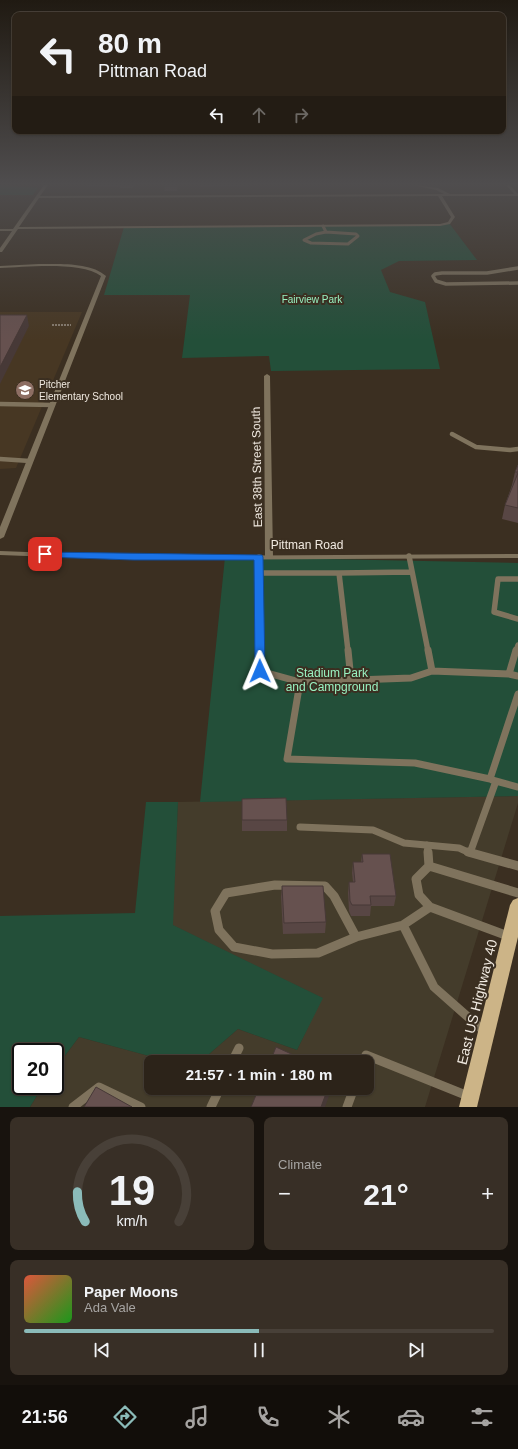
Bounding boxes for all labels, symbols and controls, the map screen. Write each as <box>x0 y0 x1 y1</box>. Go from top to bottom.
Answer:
icon: left <box>32 28 84 80</box>
text: 80 m <box>98 28 162 59</box>
text: Pittman Road <box>98 61 207 81</box>
icon: left <box>206 104 228 126</box>
icon: ahead <box>248 104 270 126</box>
icon: right <box>290 104 312 126</box>
park label: Fairview Park <box>282 294 343 305</box>
school or university icon: Pitcher Elementary School <box>14 379 36 401</box>
place label: Pitcher Elementary School <box>39 379 123 402</box>
street label: East 38th Street South <box>249 407 265 527</box>
pin <box>28 537 62 571</box>
street label: Pittman Road <box>271 538 343 552</box>
icon: arrive <box>34 543 56 565</box>
position arrow <box>239 650 281 692</box>
park label: Stadium Park and Campground <box>286 666 378 694</box>
street label: East US Highway 40 <box>454 938 500 1066</box>
speed limit sign: 20 <box>12 1043 64 1095</box>
text: 21:57 · 1 min · 180 m <box>186 1066 332 1083</box>
text: Climate <box>278 1157 322 1172</box>
text: 19 <box>109 1166 155 1213</box>
text: 21° <box>363 1178 409 1211</box>
text: − <box>278 1181 291 1206</box>
text: + <box>481 1181 494 1206</box>
text: km/h <box>117 1212 148 1228</box>
text: Paper Moons <box>84 1283 178 1300</box>
text: Ada Vale <box>84 1300 136 1315</box>
icon: previous <box>91 1339 113 1361</box>
icon: pause <box>248 1339 270 1361</box>
icon: next <box>405 1339 427 1361</box>
icon: directions <box>111 1403 139 1431</box>
icon: music <box>183 1403 211 1431</box>
icon: phone <box>254 1403 282 1431</box>
icon: climate <box>325 1403 353 1431</box>
icon: car <box>397 1403 425 1431</box>
icon: filters <box>468 1403 496 1431</box>
text: 21:56 <box>22 1407 68 1427</box>

